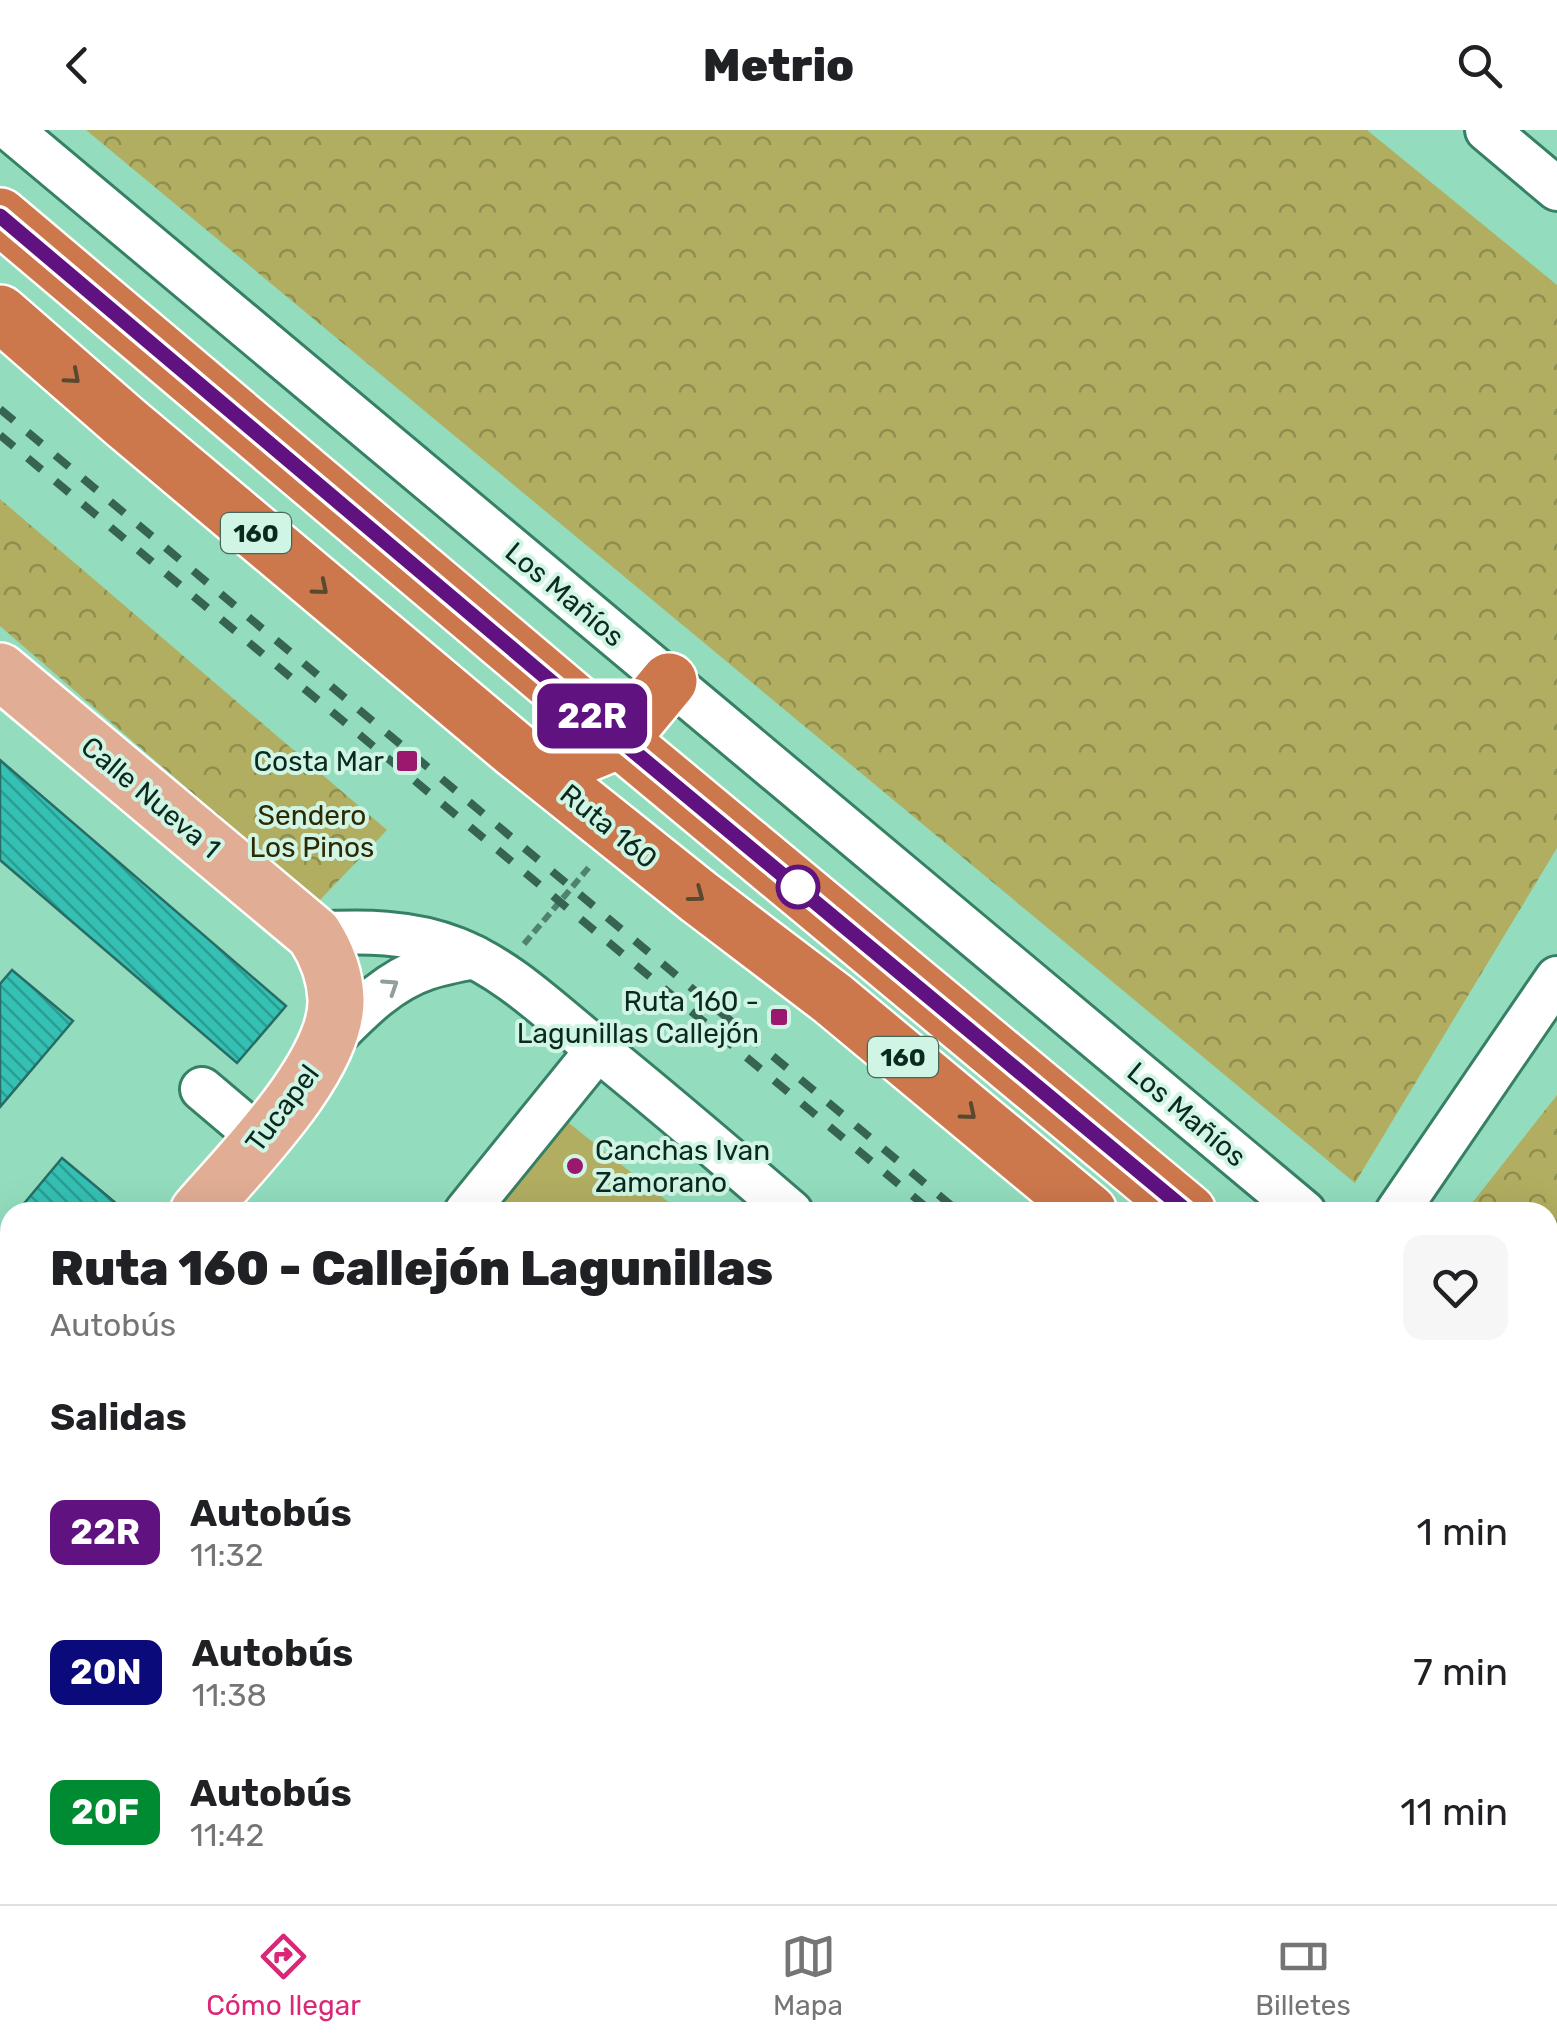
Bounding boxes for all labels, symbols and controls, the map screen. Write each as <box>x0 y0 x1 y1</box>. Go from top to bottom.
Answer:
icon: back <box>50 38 105 93</box>
icon: search <box>1452 38 1507 93</box>
text: Metrio <box>703 39 854 92</box>
one-way arrow <box>62 366 80 384</box>
road number: 160 <box>221 513 291 553</box>
street label: Los Mañíos <box>499 535 631 653</box>
one-way arrow <box>309 576 328 594</box>
line badge: 22R <box>534 684 650 748</box>
text: 22R <box>557 695 627 737</box>
street label: Calle Nueva 1 <box>75 730 227 865</box>
place label: Costa Mar <box>253 745 384 778</box>
marker: Costa Mar <box>394 748 420 774</box>
street label: Ruta 160 <box>554 777 664 875</box>
park label: Sendero Los Pinos <box>250 799 374 864</box>
unlabelled marker <box>777 866 819 908</box>
one-way arrow <box>686 884 704 901</box>
one-way arrow <box>381 980 399 999</box>
place label: Ruta 160 - Lagunillas Callejón <box>517 985 759 1050</box>
marker: Ruta 160 - Lagunillas Callejón <box>768 1006 790 1028</box>
road number: 160 <box>868 1037 938 1077</box>
street label: Los Mañíos <box>1121 1055 1253 1173</box>
street label: Tucapel <box>239 1058 326 1159</box>
one-way arrow <box>957 1101 975 1119</box>
place label: Canchas Ivan Zamorano <box>595 1134 770 1199</box>
marker: Canchas Ivan Zamorano <box>564 1155 586 1177</box>
button: heart <box>1403 1235 1508 1340</box>
text: Ruta 160 - Callejón Lagunillas <box>50 1240 773 1297</box>
text: Autobús <box>50 1306 176 1344</box>
text: Salidas <box>50 1394 187 1440</box>
text: Autobús <box>190 1490 352 1536</box>
text: 1 min <box>1416 1509 1508 1555</box>
text: 22R <box>70 1511 140 1553</box>
text: 11:32 <box>190 1536 264 1574</box>
text: Autobús <box>192 1630 353 1676</box>
text: 7 min <box>1413 1649 1508 1695</box>
text: 20N <box>70 1651 142 1693</box>
text: 11:38 <box>192 1676 267 1714</box>
text: Autobús <box>190 1770 352 1816</box>
text: 11 min <box>1400 1789 1508 1835</box>
text: 20F <box>71 1791 139 1833</box>
text: 11:42 <box>190 1816 264 1854</box>
tab: Cómo llegar <box>206 1929 361 2022</box>
tab: Mapa <box>773 1929 843 2022</box>
tab: Billetes <box>1255 1929 1351 2022</box>

